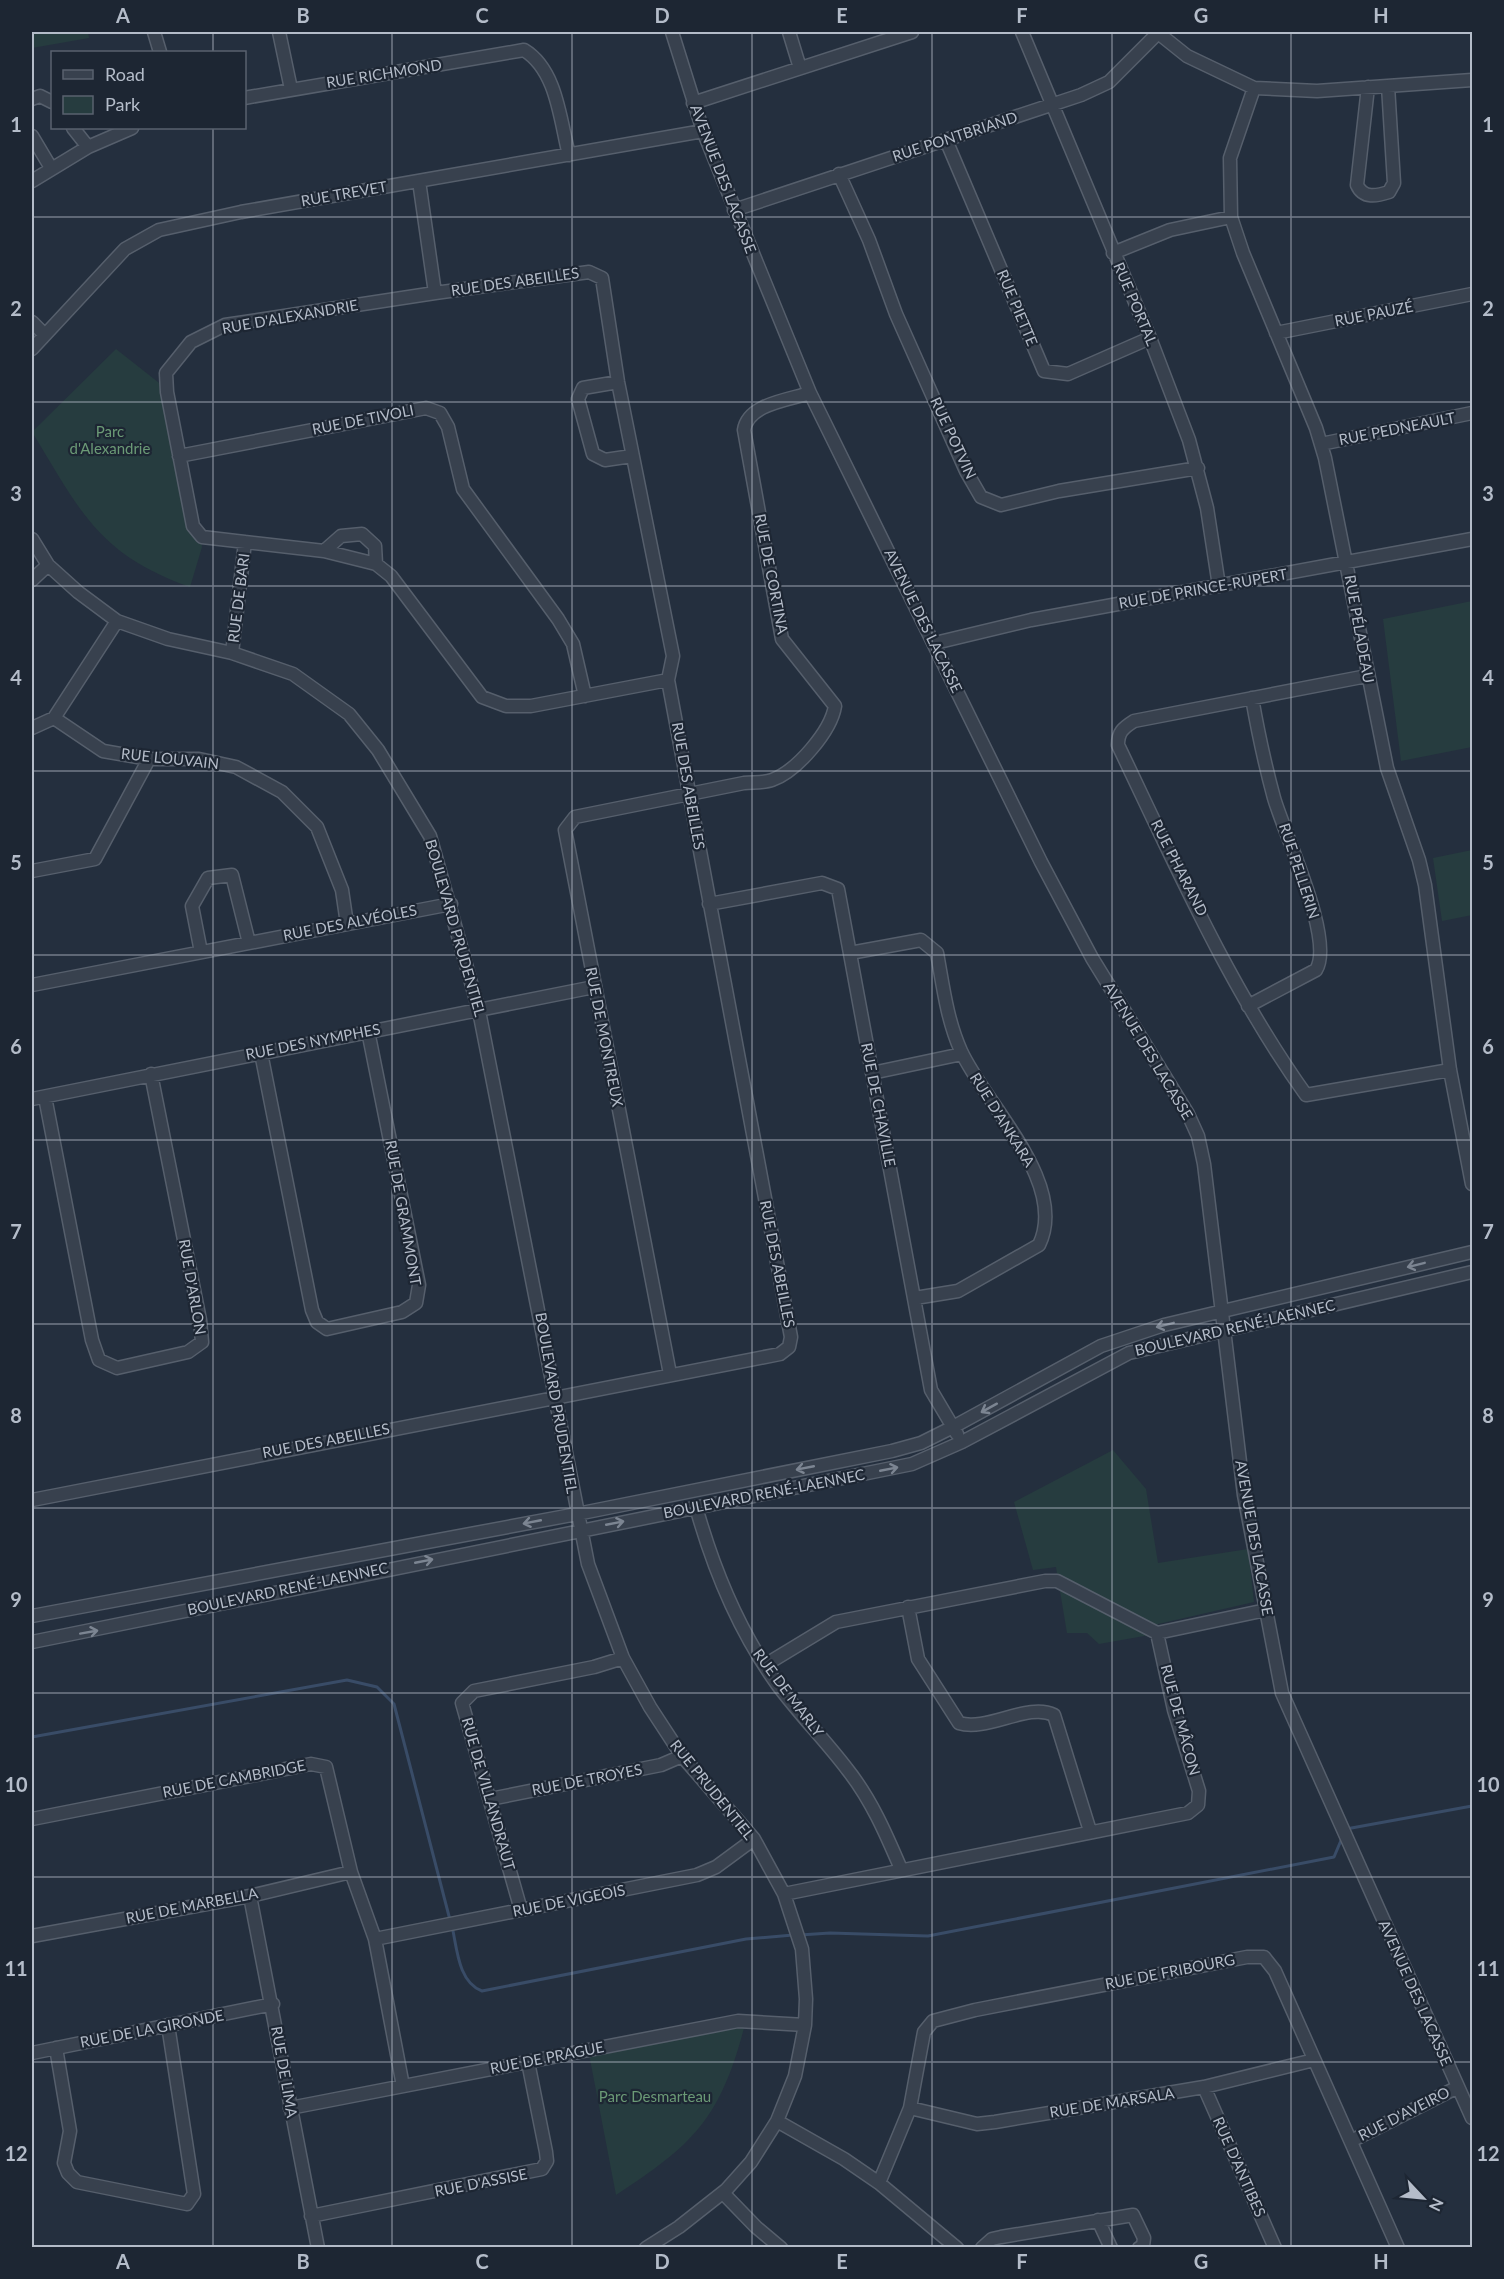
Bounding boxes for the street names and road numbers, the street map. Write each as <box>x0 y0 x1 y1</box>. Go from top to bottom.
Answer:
street label: RUE RICHMOND <box>325 55 443 91</box>
street label: AVENUE DES LACASSE <box>687 102 761 256</box>
street label: RUE PONTBRIAND <box>890 107 1020 165</box>
street label: RUE TREVET <box>299 177 388 209</box>
street label: RUE PORTAL <box>1110 259 1162 348</box>
street label: RUE DES ABEILLES <box>450 263 580 299</box>
street label: RUE PIETTE <box>994 267 1042 348</box>
street label: RUE D'ALEXANDRIE <box>220 295 359 337</box>
street label: RUE PAUZÉ <box>1333 297 1415 329</box>
street label: RUE POTVIN <box>927 394 981 481</box>
street label: RUE DE TIVOLI <box>310 400 415 438</box>
street label: RUE PEDNEAULT <box>1337 408 1457 448</box>
street label: RUE DE CORTINA <box>751 512 793 636</box>
street label: AVENUE DES LACASSE <box>881 546 967 695</box>
street label: RUE DE BARI <box>224 552 252 644</box>
street label: RUE DE PRINCE-RUPERT <box>1117 564 1289 612</box>
street label: RUE PÉLADEAU <box>1342 573 1378 684</box>
street label: RUE DES ABEILLES <box>669 721 709 851</box>
street label: RUE LOUVAIN <box>120 744 220 772</box>
street label: RUE PHARAND <box>1148 816 1212 919</box>
street label: RUE PELLERIN <box>1276 821 1324 921</box>
street label: BOULEVARD PRUDENTIEL <box>422 837 490 1019</box>
street label: RUE DES ALVÉOLES <box>281 900 418 944</box>
street label: RUE DE MONTREUX <box>583 965 627 1108</box>
street label: AVENUE DES LACASSE <box>1100 978 1197 1123</box>
street label: RUE DES NYMPHES <box>244 1019 382 1063</box>
street label: RUE DE CHAVILLE <box>858 1041 900 1168</box>
street label: RUE D'ANKARA <box>967 1069 1039 1171</box>
street label: RUE DE GRAMMONT <box>382 1139 426 1287</box>
street label: RUE DES ABEILLES <box>757 1199 799 1329</box>
street label: RUE D'ARLON <box>176 1238 210 1336</box>
street label: BOULEVARD RENÉ-LAENNEC <box>1133 1295 1337 1359</box>
street label: BOULEVARD PRUDENTIEL <box>532 1311 582 1495</box>
street label: RUE DES ABEILLES <box>261 1419 391 1461</box>
street label: AVENUE DES LACASSE <box>1232 1459 1278 1617</box>
street label: BOULEVARD RENÉ-LAENNEC <box>662 1465 866 1521</box>
street label: BOULEVARD RENÉ-LAENNEC <box>186 1558 390 1618</box>
street label: RUE DE MARLY <box>750 1645 828 1741</box>
street label: RUE DE MÂCON <box>1158 1662 1204 1777</box>
street label: RUE DE VILLANDRAUT <box>459 1715 519 1872</box>
street label: RUE PRUDENTIEL <box>667 1736 759 1843</box>
street label: RUE DE CAMBRIDGE <box>161 1755 307 1801</box>
street label: RUE DE TROYES <box>530 1759 644 1799</box>
street label: RUE DE VIGEOIS <box>511 1880 627 1920</box>
street label: RUE DE MARBELLA <box>124 1883 260 1927</box>
street label: AVENUE DES LACASSE <box>1376 1917 1456 2068</box>
street label: RUE DE FRIBOURG <box>1103 1950 1236 1992</box>
street label: RUE DE LA GIRONDE <box>78 2005 225 2051</box>
street label: RUE DE LIMA <box>268 2025 302 2120</box>
street label: RUE DE PRAGUE <box>488 2037 605 2077</box>
street label: RUE D'AVEIRO <box>1355 2082 1452 2144</box>
street label: RUE DE MARSALA <box>1048 2083 1176 2121</box>
street label: RUE D'ANTIBES <box>1210 2114 1270 2219</box>
street label: RUE D'ASSISE <box>433 2164 529 2200</box>

